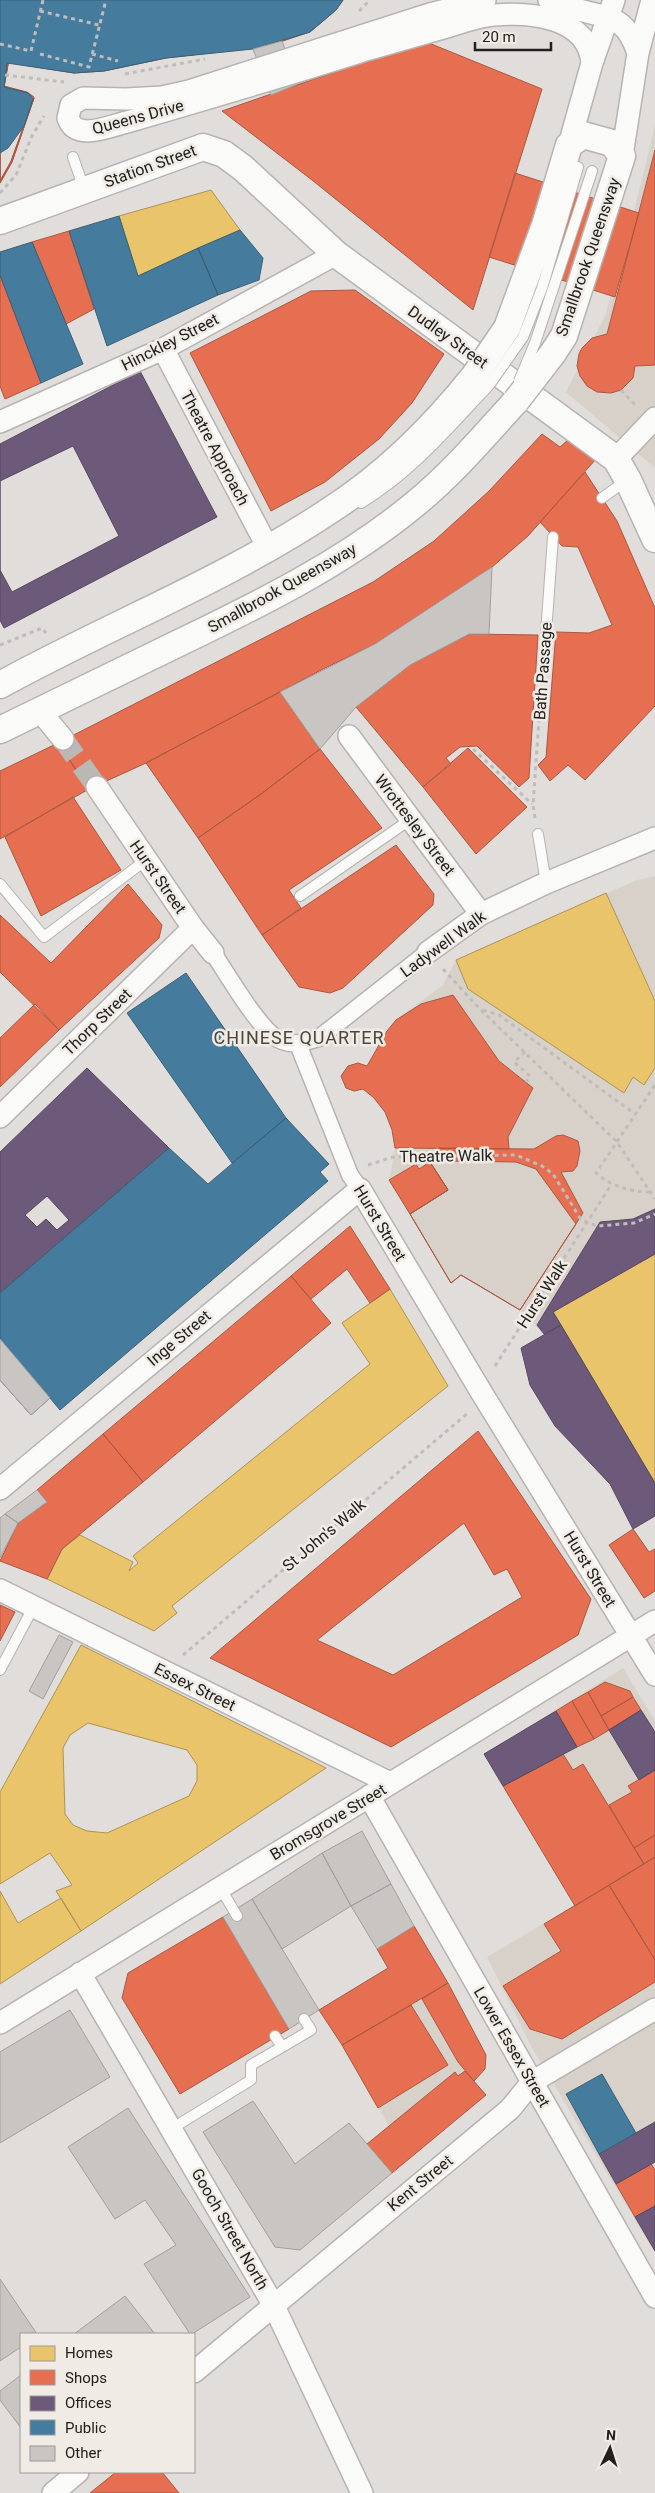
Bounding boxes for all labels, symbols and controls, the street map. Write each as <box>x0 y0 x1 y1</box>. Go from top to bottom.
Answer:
scale bar <box>475 20 551 52</box>
text: 20 m <box>482 28 516 46</box>
street label: Queens Drive <box>90 96 186 138</box>
street label: Station Street <box>101 141 199 191</box>
street label: Smallbrook Queensway <box>552 175 624 339</box>
street label: Dudley Street <box>404 302 492 372</box>
street label: Hinckley Street <box>118 309 222 375</box>
street label: Theatre Approach <box>177 387 253 509</box>
street label: Smallbrook Queensway <box>205 539 360 637</box>
street label: Bath Passage <box>530 621 556 721</box>
street label: Wrottesley Street <box>371 771 459 879</box>
street label: Hurst Street <box>126 837 190 917</box>
street label: Ladywell Walk <box>397 906 490 981</box>
street label: Thorp Street <box>59 985 135 1059</box>
district label: CHINESE QUARTER <box>214 1027 384 1048</box>
street label: Theatre Walk <box>399 1146 494 1166</box>
street label: Hurst Street <box>350 1182 410 1264</box>
street label: Hurst Walk <box>513 1255 572 1332</box>
street label: Inge Street <box>143 1306 215 1370</box>
street label: St John's Walk <box>279 1494 370 1575</box>
street label: Hurst Street <box>560 1528 620 1610</box>
street label: Essex Street <box>151 1659 239 1715</box>
street label: Bromsgrove Street <box>266 1780 390 1864</box>
street label: Lower Essex Street <box>470 1983 554 2111</box>
street label: Kent Street <box>383 2151 457 2215</box>
street label: Gooch Street North <box>188 2165 272 2293</box>
legend <box>20 2333 195 2473</box>
text: Homes <box>65 2344 113 2362</box>
text: Shops <box>65 2369 107 2387</box>
text: Offices <box>65 2394 112 2412</box>
text: Public <box>65 2419 106 2437</box>
north arrow <box>585 2423 635 2473</box>
text: N <box>605 2427 616 2443</box>
text: Other <box>65 2444 102 2462</box>

